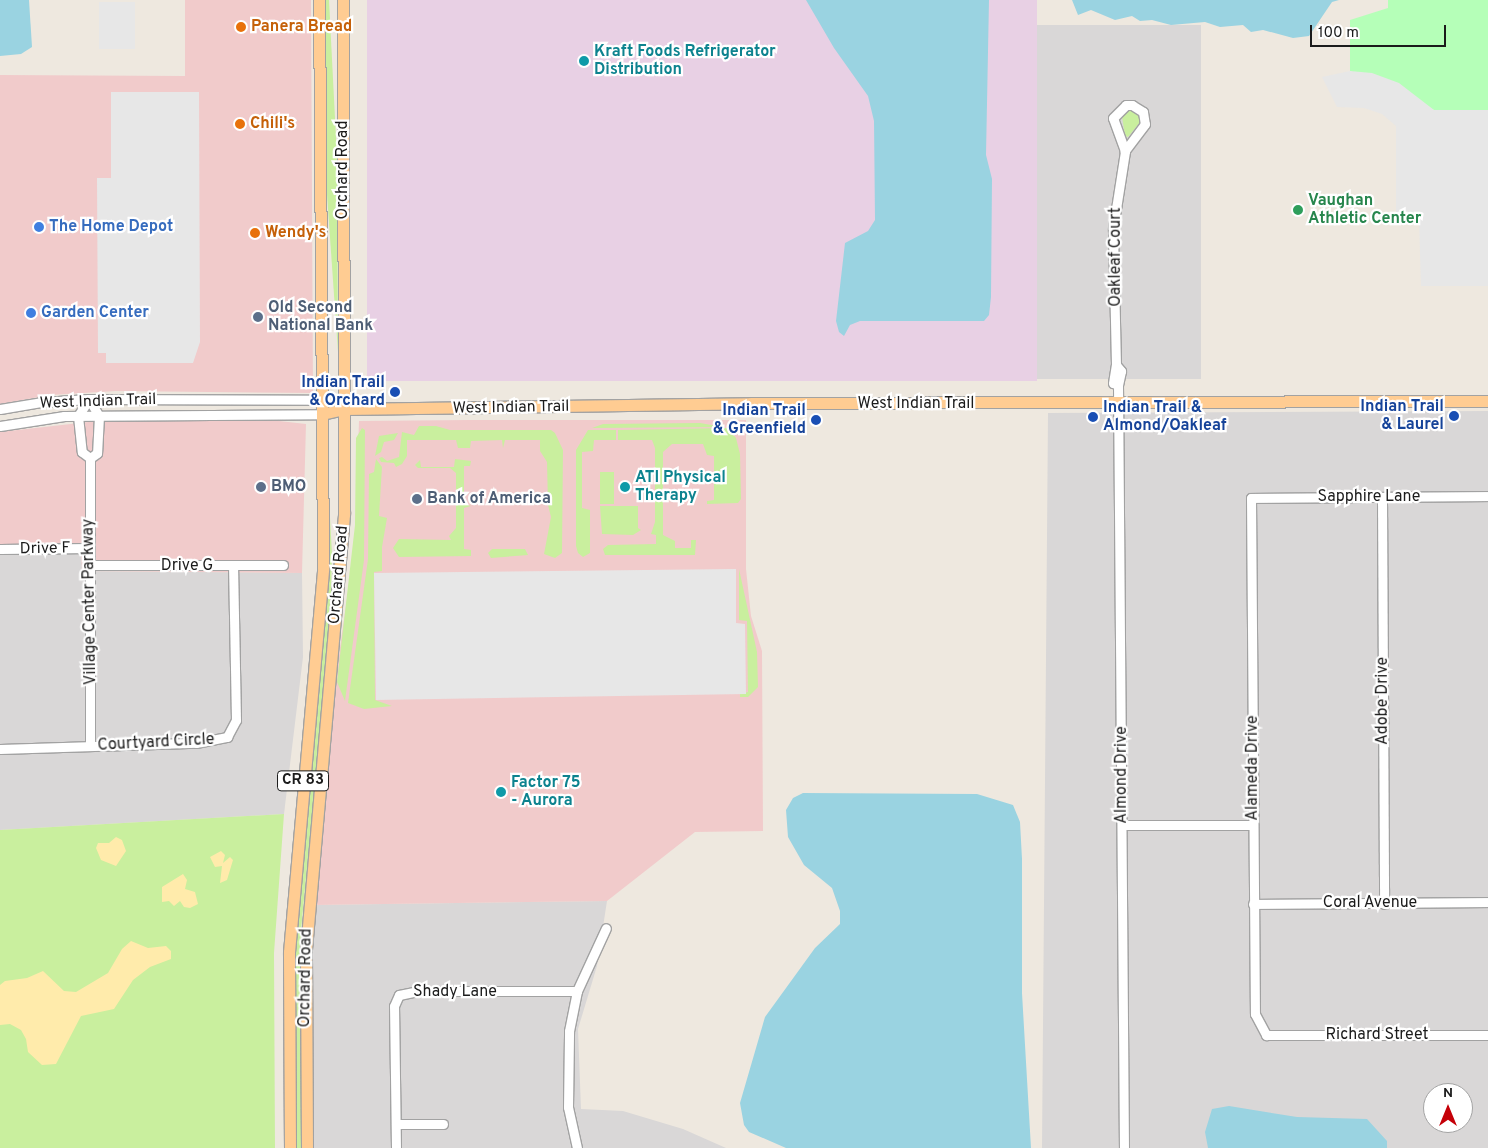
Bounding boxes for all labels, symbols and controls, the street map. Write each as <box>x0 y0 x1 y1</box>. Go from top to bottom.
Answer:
scale bar <box>1313 15 1449 47</box>
place label: Panera Bread <box>251 17 352 37</box>
marker: Panera Bread <box>235 21 247 33</box>
text: 100 m <box>1318 24 1359 43</box>
place label: Kraft Foods Refrigerator Distribution <box>594 42 776 80</box>
marker: Kraft Foods Refrigerator Distribution <box>578 55 590 67</box>
place label: Chili's <box>250 114 295 134</box>
marker: Chili's <box>234 118 246 130</box>
street label: Orchard Road <box>333 121 353 219</box>
place label: Vaughan Athletic Center <box>1308 191 1422 229</box>
marker: Vaughan Athletic Center <box>1292 204 1304 216</box>
street label: Oakleaf Court <box>1106 207 1126 307</box>
place label: The Home Depot <box>49 217 173 237</box>
marker: The Home Depot <box>33 221 45 233</box>
place label: Wendy's <box>265 223 326 243</box>
marker: Wendy's <box>249 227 261 239</box>
place label: Old Second National Bank <box>268 298 373 336</box>
place label: Garden Center <box>41 303 149 323</box>
marker: Garden Center <box>25 307 37 319</box>
marker: Old Second National Bank <box>252 311 264 323</box>
place label: Indian Trail & Orchard <box>301 373 385 411</box>
marker: Indian Trail & Orchard <box>389 386 401 398</box>
street label: West Indian Trail <box>39 390 157 414</box>
street label: West Indian Trail <box>857 394 975 414</box>
street label: West Indian Trail <box>452 397 570 419</box>
place label: Indian Trail & Laurel <box>1360 397 1444 435</box>
place label: Indian Trail & Almond/Oakleaf <box>1103 398 1227 436</box>
place label: Indian Trail & Greenfield <box>713 401 806 439</box>
marker: Indian Trail & Laurel <box>1448 410 1460 422</box>
marker: Indian Trail & Almond/Oakleaf <box>1087 411 1099 423</box>
marker: Indian Trail & Greenfield <box>810 414 822 426</box>
place label: ATI Physical Therapy <box>635 468 726 506</box>
place label: BMO <box>271 477 306 497</box>
marker: BMO <box>255 481 267 493</box>
marker: ATI Physical Therapy <box>619 481 631 493</box>
street label: Sapphire Lane <box>1318 487 1420 507</box>
place label: Bank of America <box>427 489 551 509</box>
marker: Bank of America <box>411 493 423 505</box>
street label: Village Center Parkway <box>79 519 101 685</box>
street label: Orchard Road <box>325 525 353 625</box>
street label: Drive F <box>20 539 70 559</box>
street label: Drive G <box>161 556 213 576</box>
street label: Adobe Drive <box>1373 657 1393 745</box>
street label: Alameda Drive <box>1243 715 1263 821</box>
street label: Almond Drive <box>1112 726 1132 824</box>
street label: Courtyard Circle <box>97 730 215 756</box>
road number: CR 83 <box>277 768 329 794</box>
place label: Factor 75 - Aurora <box>511 773 581 811</box>
marker: Factor 75 - Aurora <box>495 786 507 798</box>
street label: Coral Avenue <box>1322 893 1418 913</box>
street label: Orchard Road <box>296 928 316 1028</box>
street label: Shady Lane <box>413 982 497 1002</box>
street label: Richard Street <box>1325 1025 1429 1045</box>
north arrow <box>1423 1083 1473 1133</box>
text: N <box>1443 1085 1453 1102</box>

